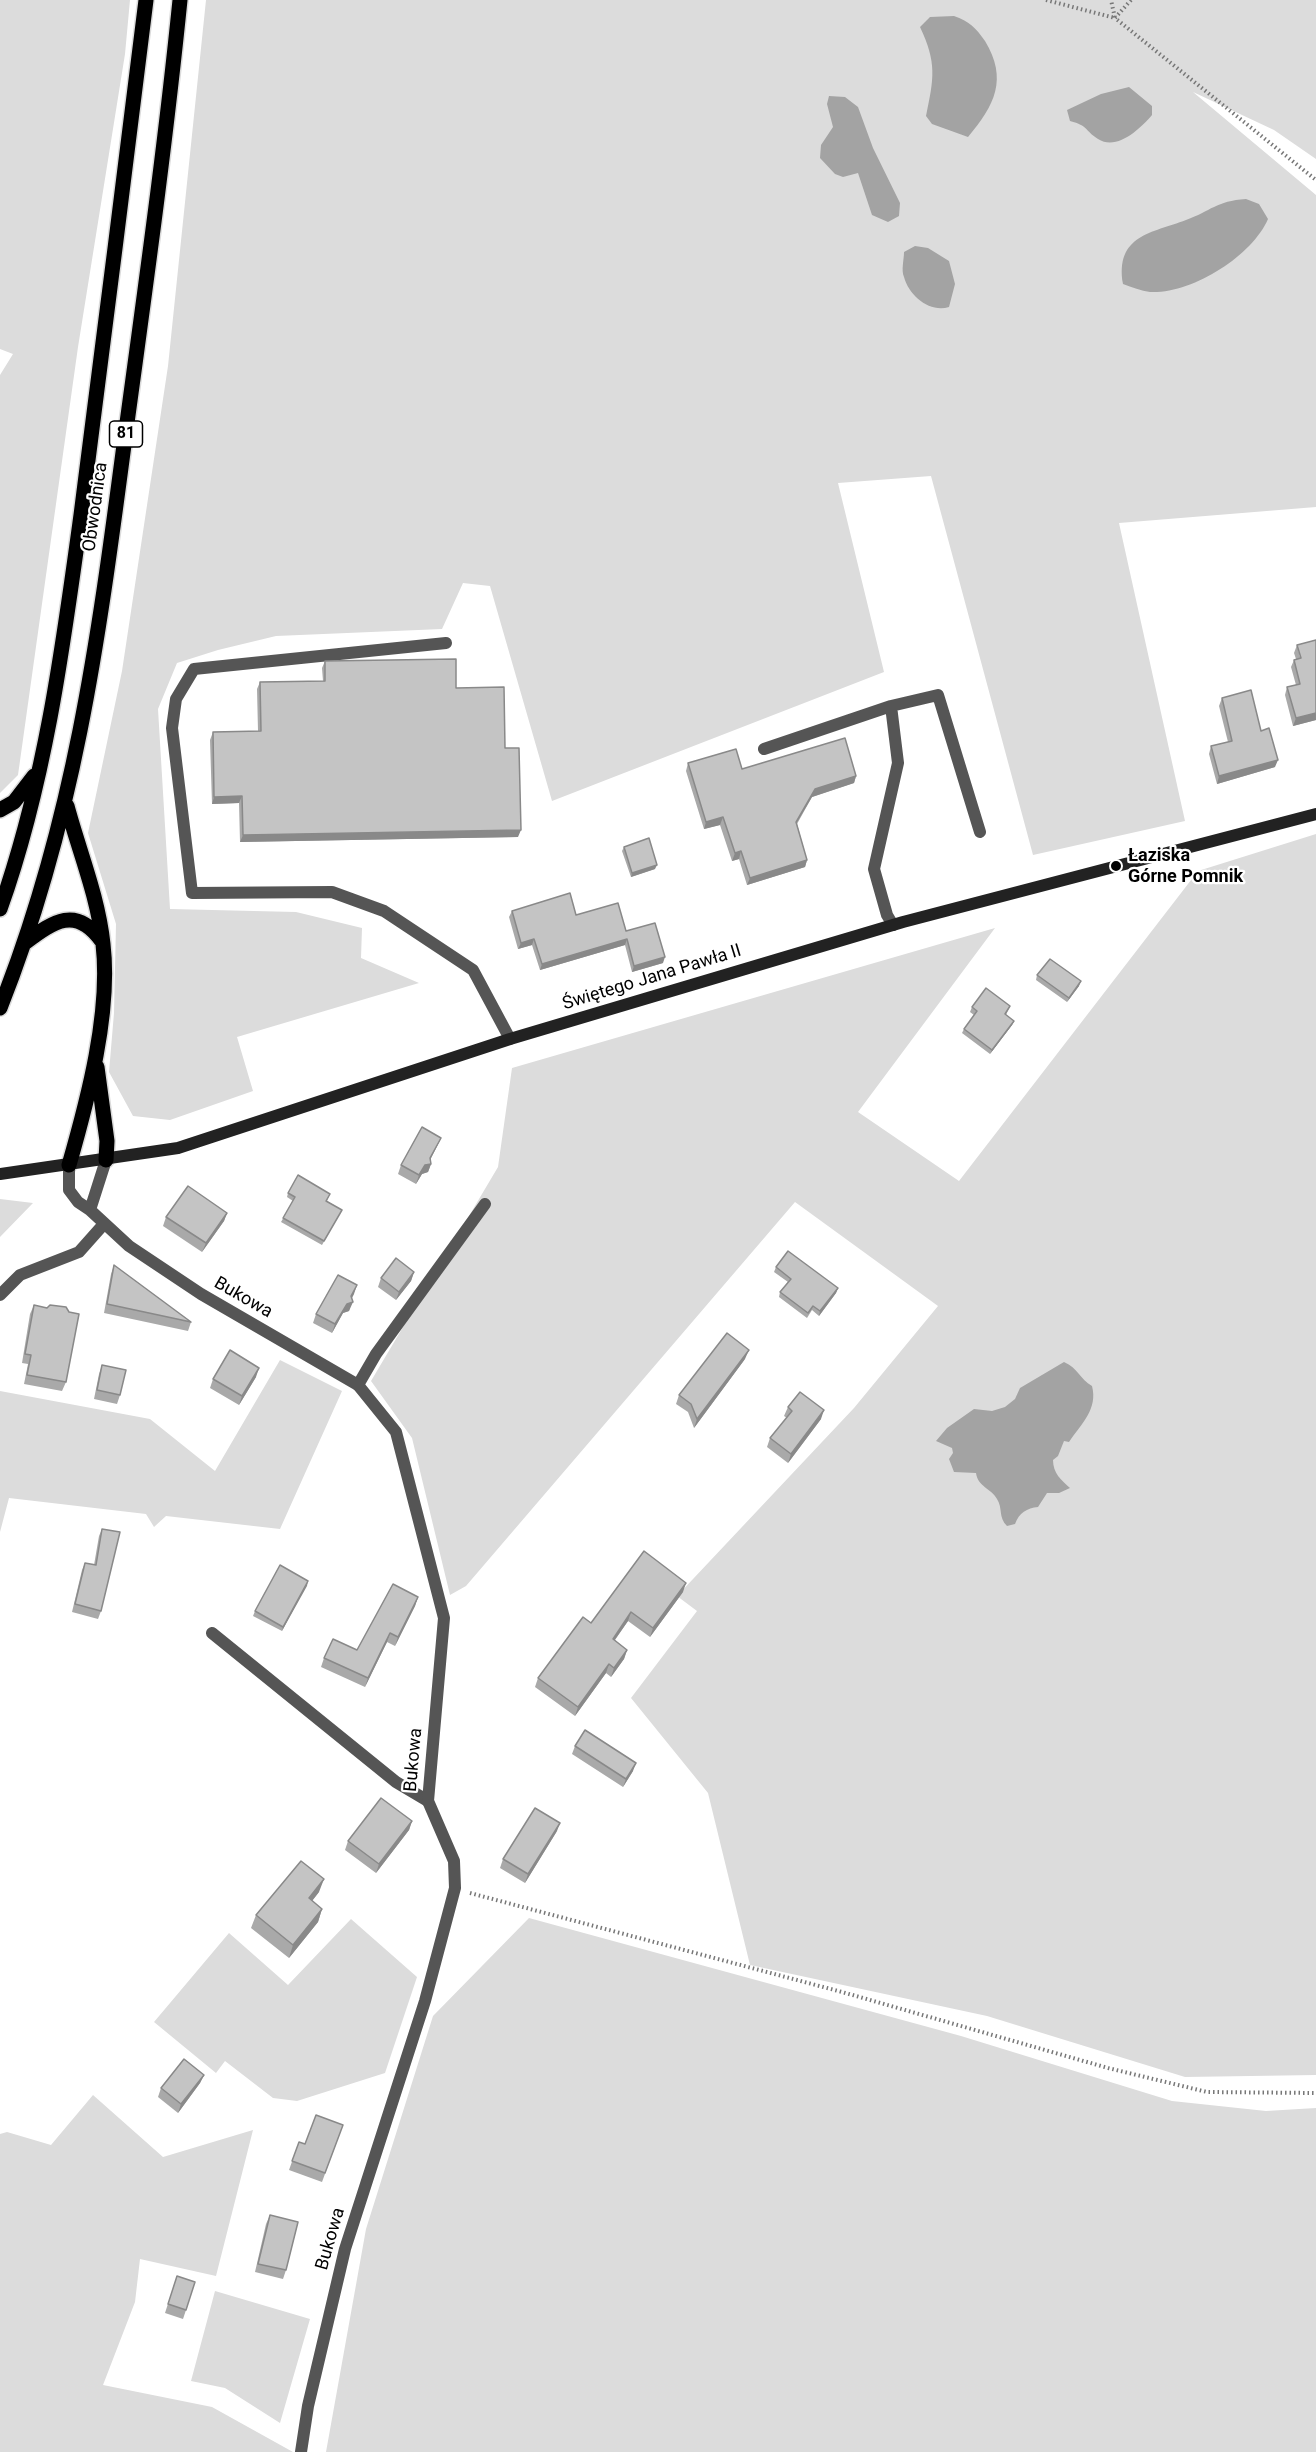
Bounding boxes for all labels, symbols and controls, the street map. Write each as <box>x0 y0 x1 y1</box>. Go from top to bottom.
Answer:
road number: 81 <box>110 421 142 447</box>
street label: Obwodnica <box>79 461 113 553</box>
place label: Łaziska Górne Pomnik <box>1128 845 1243 888</box>
marker: Łaziska Górne Pomnik <box>1109 859 1123 873</box>
street label: Świętego Jana Pawła II <box>560 941 744 1015</box>
street label: Bukowa <box>210 1273 276 1323</box>
street label: Bukowa <box>400 1727 428 1793</box>
street label: Bukowa <box>312 2205 350 2273</box>

